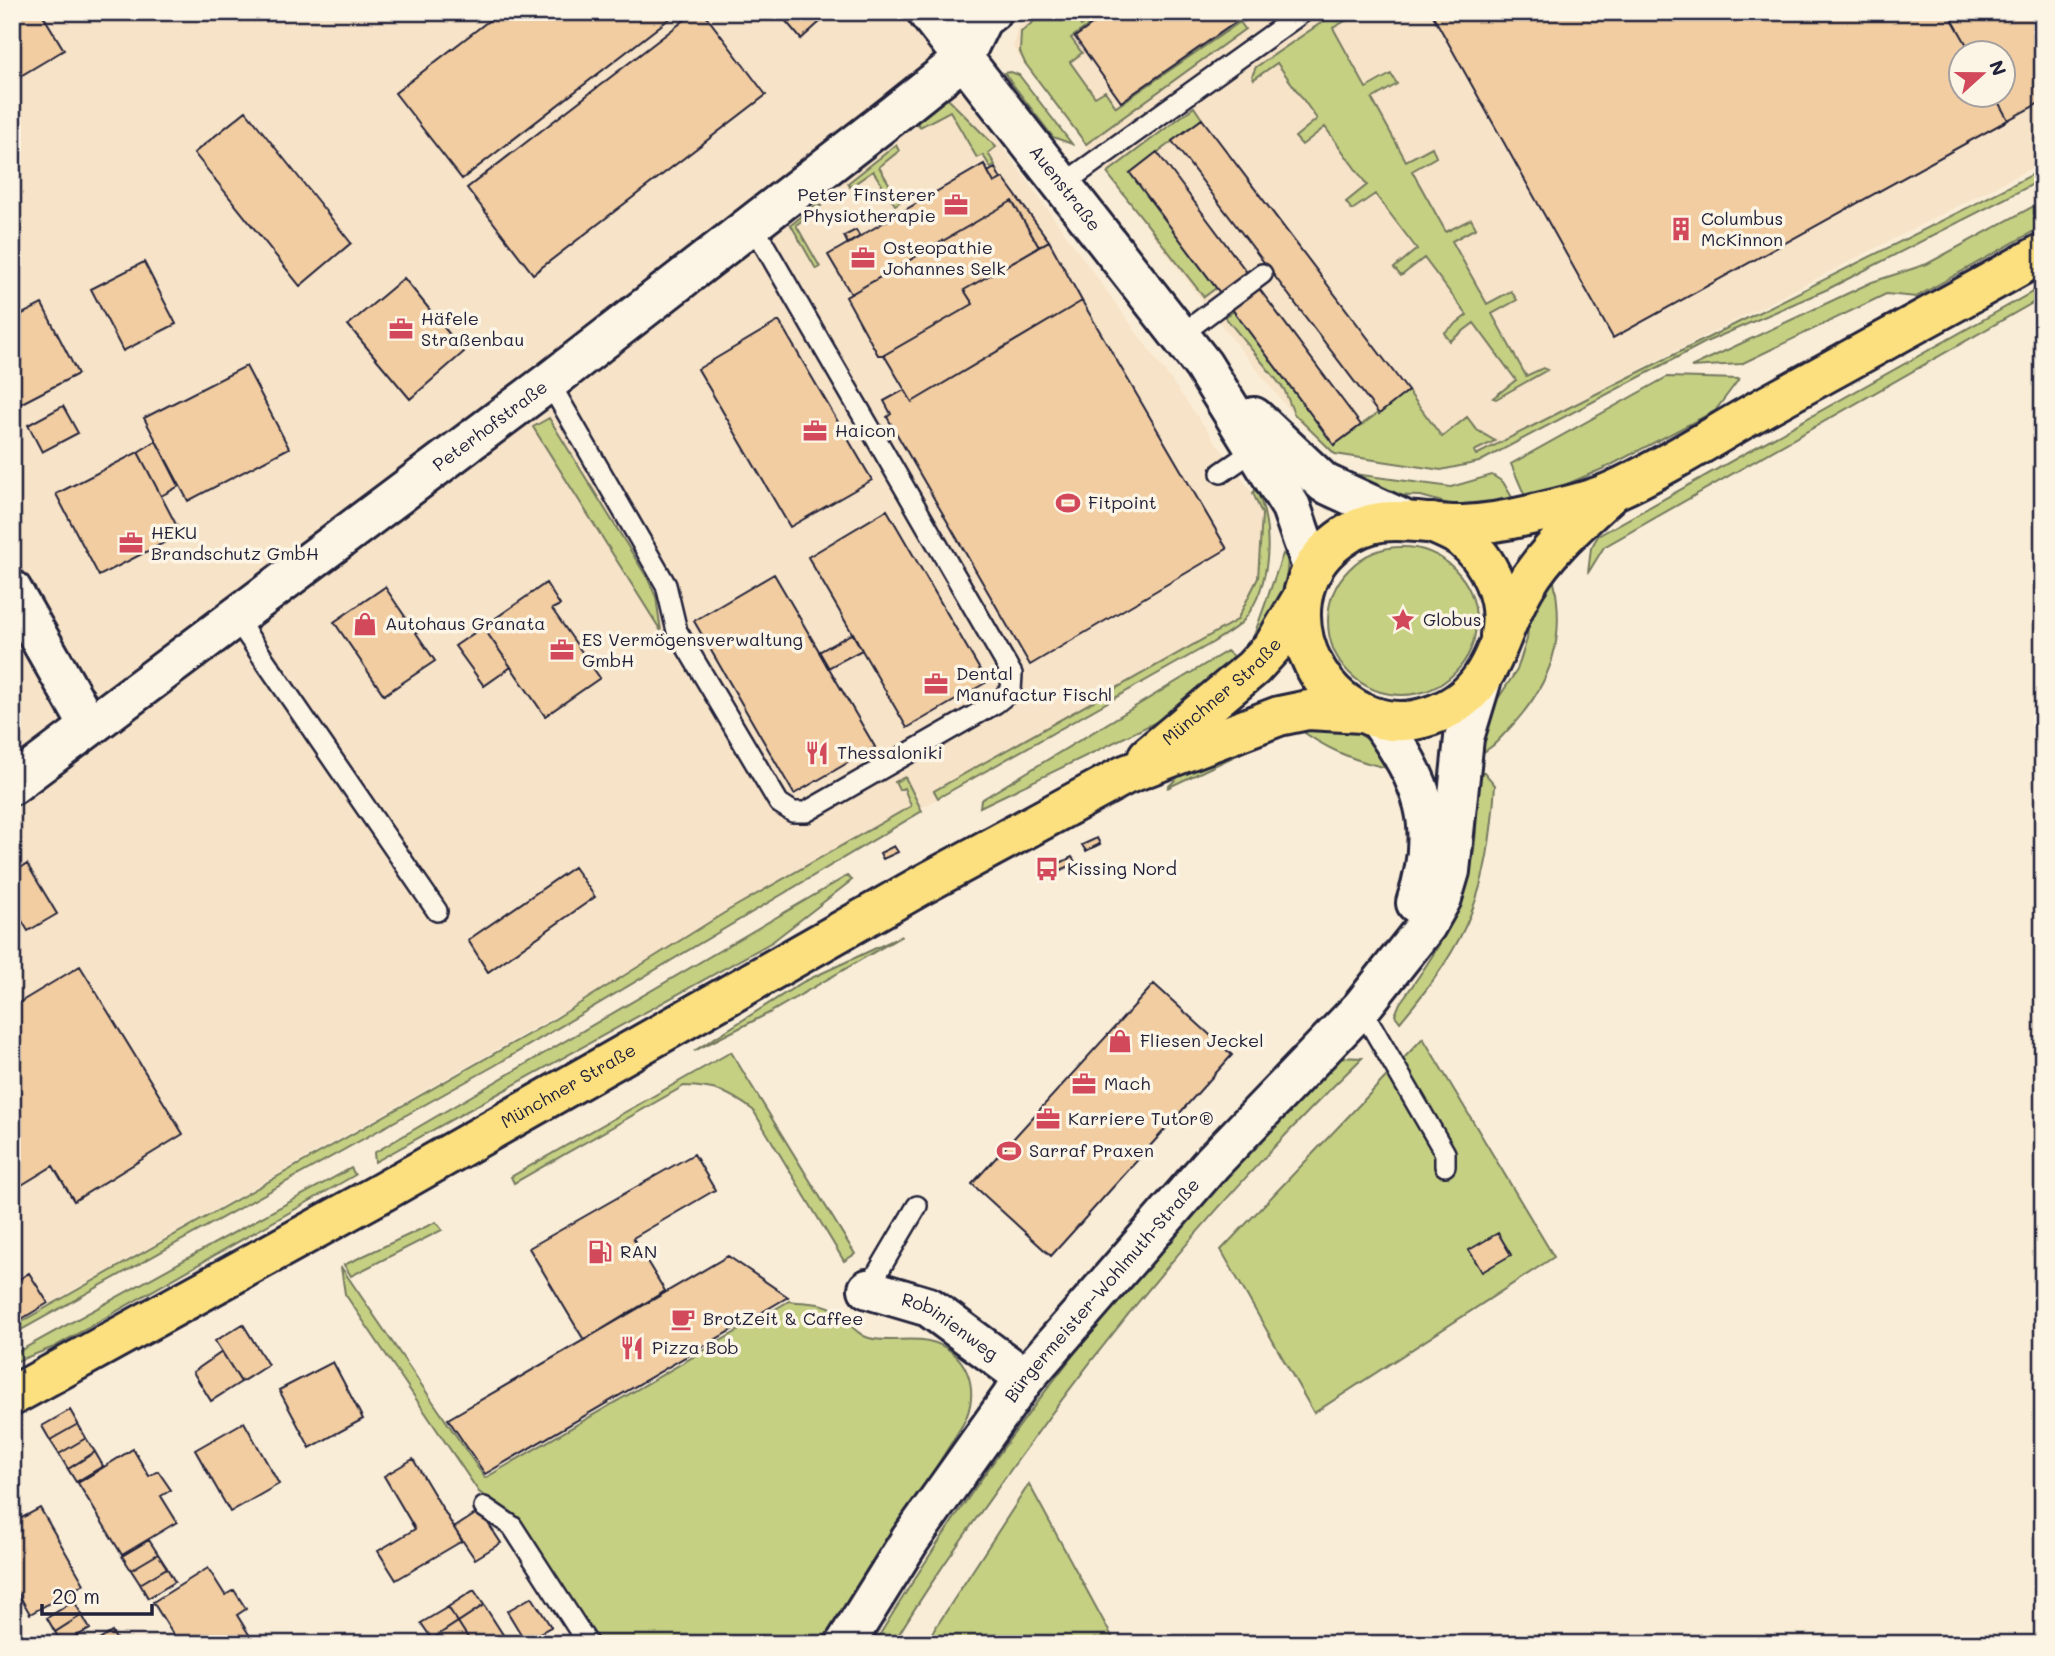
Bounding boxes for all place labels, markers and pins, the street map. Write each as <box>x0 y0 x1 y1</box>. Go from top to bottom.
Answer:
place label: Peter Finsterer Physiotherapie <box>797 182 936 227</box>
office icon: Peter Finsterer Physiotherapie <box>942 191 970 219</box>
place label: Columbus McKinnon <box>1701 206 1783 251</box>
building icon: Columbus McKinnon <box>1667 215 1695 243</box>
place label: Osteopathie Johannes Selk <box>883 235 1006 280</box>
office icon: Osteopathie Johannes Selk <box>849 244 877 272</box>
place label: Häfele Straßenbau <box>421 306 524 351</box>
office icon: Häfele Straßenbau <box>387 315 415 343</box>
office icon: Haicon <box>801 417 829 445</box>
place label: Haicon <box>835 418 896 442</box>
sports icon: Fitpoint <box>1054 489 1082 517</box>
place label: Fitpoint <box>1088 490 1157 514</box>
place label: HEKU Brandschutz GmbH <box>151 520 319 565</box>
office icon: HEKU Brandschutz GmbH <box>117 529 145 557</box>
place icon: Globus <box>1389 606 1417 634</box>
place label: Globus <box>1423 607 1482 631</box>
shop icon: Autohaus Granata <box>351 610 379 638</box>
place label: Autohaus Granata <box>385 611 546 635</box>
place label: ES Vermögensverwaltung GmbH <box>582 627 803 672</box>
office icon: ES Vermögensverwaltung GmbH <box>548 636 576 664</box>
place label: Dental Manufactur Fischl <box>956 661 1112 706</box>
office icon: Dental Manufactur Fischl <box>922 670 950 698</box>
restaurant icon: Thessaloniki <box>803 739 831 767</box>
place label: Thessaloniki <box>837 740 943 764</box>
bus stop icon: Kissing Nord <box>1033 855 1061 883</box>
place label: Kissing Nord <box>1067 856 1177 880</box>
shop icon: Fliesen Jeckel <box>1106 1027 1134 1055</box>
place label: Fliesen Jeckel <box>1140 1028 1264 1052</box>
office icon: Mach <box>1070 1070 1098 1098</box>
place label: Mach <box>1104 1071 1150 1095</box>
office icon: Karriere Tutor® <box>1034 1105 1062 1133</box>
place label: Karriere Tutor® <box>1068 1106 1214 1130</box>
sports icon: Sarraf Praxen <box>995 1137 1023 1165</box>
place label: Sarraf Praxen <box>1029 1138 1154 1162</box>
fuel station icon: RAN <box>586 1238 614 1266</box>
place label: RAN <box>620 1239 657 1263</box>
cafe icon: BrotZeit & Caffee <box>669 1305 697 1333</box>
place label: BrotZeit & Caffee <box>703 1306 863 1330</box>
restaurant icon: Pizza Bob <box>618 1334 646 1362</box>
place label: Pizza Bob <box>652 1335 739 1359</box>

